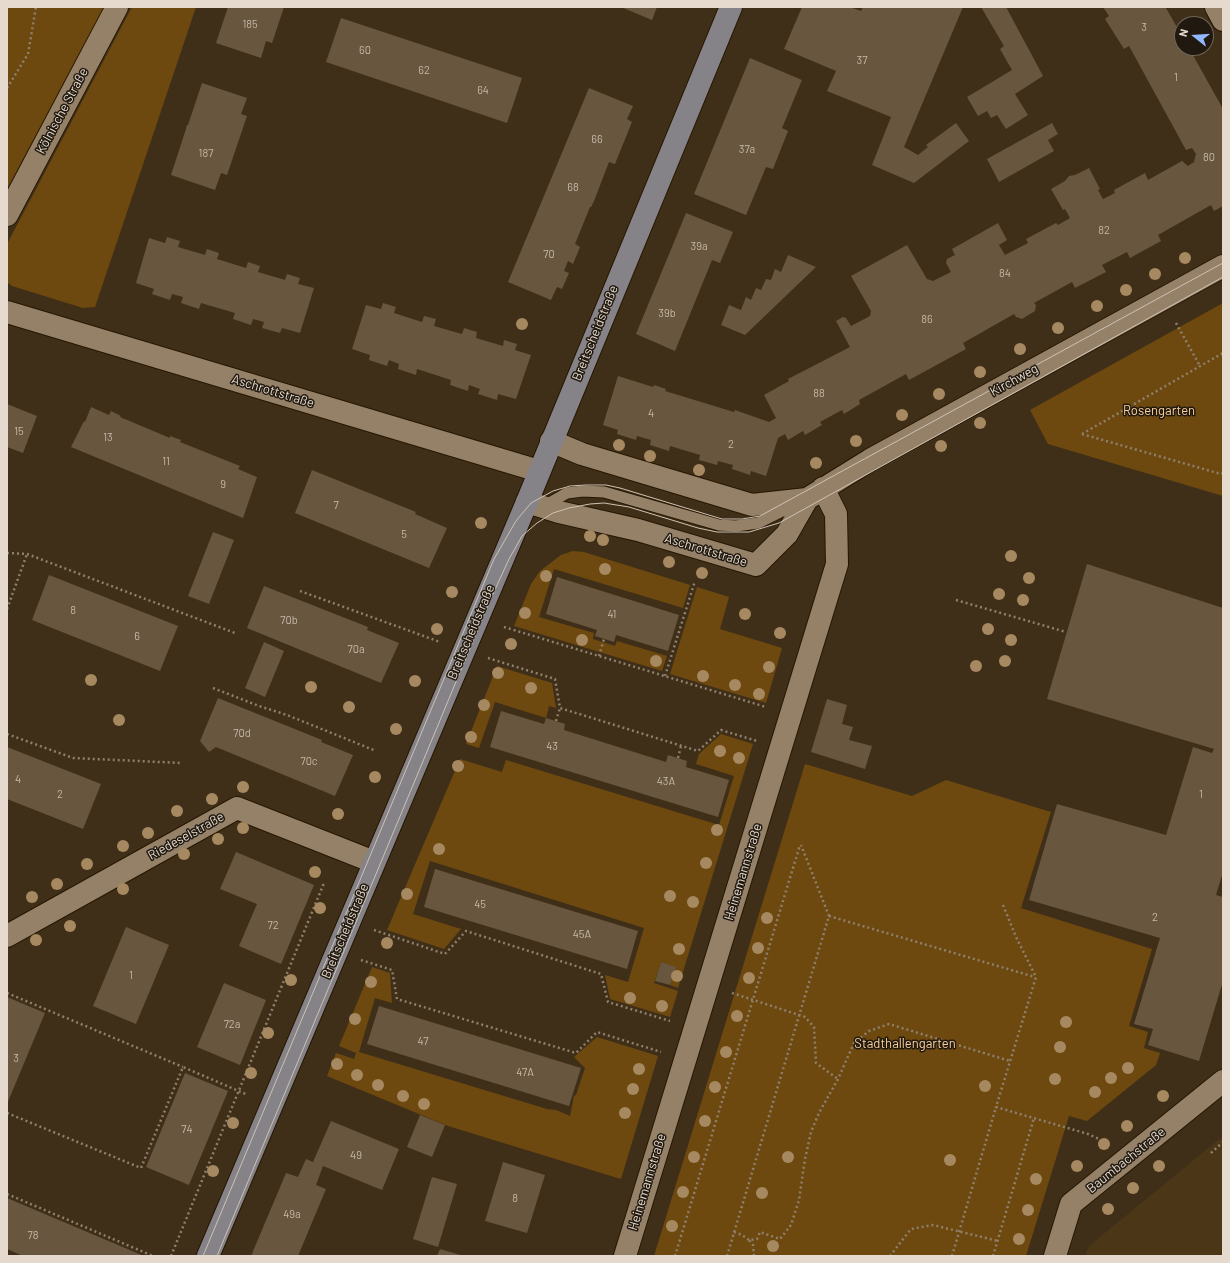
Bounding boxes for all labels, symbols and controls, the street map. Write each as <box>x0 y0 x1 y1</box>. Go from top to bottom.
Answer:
north arrow <box>1174 16 1214 56</box>
house number: 185 <box>242 17 258 31</box>
house number: 3 <box>1141 20 1147 34</box>
text: N <box>1176 27 1190 38</box>
house number: 60 <box>359 43 371 57</box>
house number: 37 <box>857 53 867 67</box>
house number: 62 <box>418 63 430 77</box>
street label: Kölnische Straße <box>33 65 91 157</box>
house number: 1 <box>1174 70 1178 84</box>
house number: 64 <box>477 83 489 97</box>
house number: 66 <box>591 132 603 146</box>
house number: 37a <box>739 142 755 156</box>
house number: 187 <box>199 146 213 160</box>
house number: 80 <box>1203 150 1215 164</box>
house number: 68 <box>567 180 579 194</box>
house number: 82 <box>1098 223 1110 237</box>
house number: 39a <box>690 239 708 253</box>
house number: 70 <box>543 247 555 261</box>
house number: 84 <box>999 266 1011 280</box>
street label: Breitscheidstraße <box>569 283 621 383</box>
house number: 39b <box>658 306 676 320</box>
house number: 86 <box>921 312 933 326</box>
street label: Kirchweg <box>987 360 1041 400</box>
street label: Aschrottstraße <box>230 371 316 411</box>
house number: 88 <box>813 386 825 400</box>
park label: Rosengarten <box>1123 403 1195 419</box>
house number: 4 <box>648 406 654 420</box>
house number: 15 <box>14 424 24 438</box>
house number: 13 <box>103 430 113 444</box>
house number: 2 <box>728 437 734 451</box>
house number: 11 <box>162 454 170 468</box>
house number: 9 <box>220 477 226 491</box>
house number: 7 <box>333 498 339 512</box>
house number: 5 <box>401 527 407 541</box>
street label: Aschrottstraße <box>663 530 749 570</box>
street label: Breitscheidstraße <box>444 582 498 682</box>
house number: 8 <box>70 603 76 617</box>
house number: 41 <box>608 607 616 621</box>
house number: 70b <box>280 613 298 627</box>
house number: 6 <box>134 629 140 643</box>
house number: 70a <box>347 642 365 656</box>
house number: 70d <box>233 726 251 740</box>
house number: 43 <box>546 739 558 753</box>
house number: 70c <box>300 754 318 768</box>
house number: 4 <box>15 772 21 786</box>
house number: 43A <box>657 774 675 788</box>
house number: 2 <box>57 787 63 801</box>
house number: 1 <box>1199 787 1203 801</box>
street label: Riedeselstraße <box>145 809 227 863</box>
street label: Heinemannstraße <box>721 822 765 922</box>
street label: Breitscheidstraße <box>318 881 372 981</box>
house number: 45 <box>474 897 486 911</box>
house number: 2 <box>1152 910 1158 924</box>
house number: 72 <box>267 918 279 932</box>
house number: 45A <box>573 927 591 941</box>
house number: 1 <box>129 968 133 982</box>
house number: 72a <box>224 1017 240 1031</box>
house number: 47 <box>418 1034 428 1048</box>
park label: Stadthallengarten <box>854 1036 956 1052</box>
house number: 3 <box>13 1051 19 1065</box>
house number: 47A <box>516 1065 534 1079</box>
house number: 74 <box>181 1122 193 1136</box>
street label: Baumbachstraße <box>1084 1124 1168 1196</box>
street label: Heinemannstraße <box>625 1132 669 1232</box>
house number: 49 <box>350 1148 362 1162</box>
house number: 8 <box>512 1191 518 1205</box>
house number: 49a <box>283 1207 301 1221</box>
house number: 78 <box>28 1228 38 1242</box>

